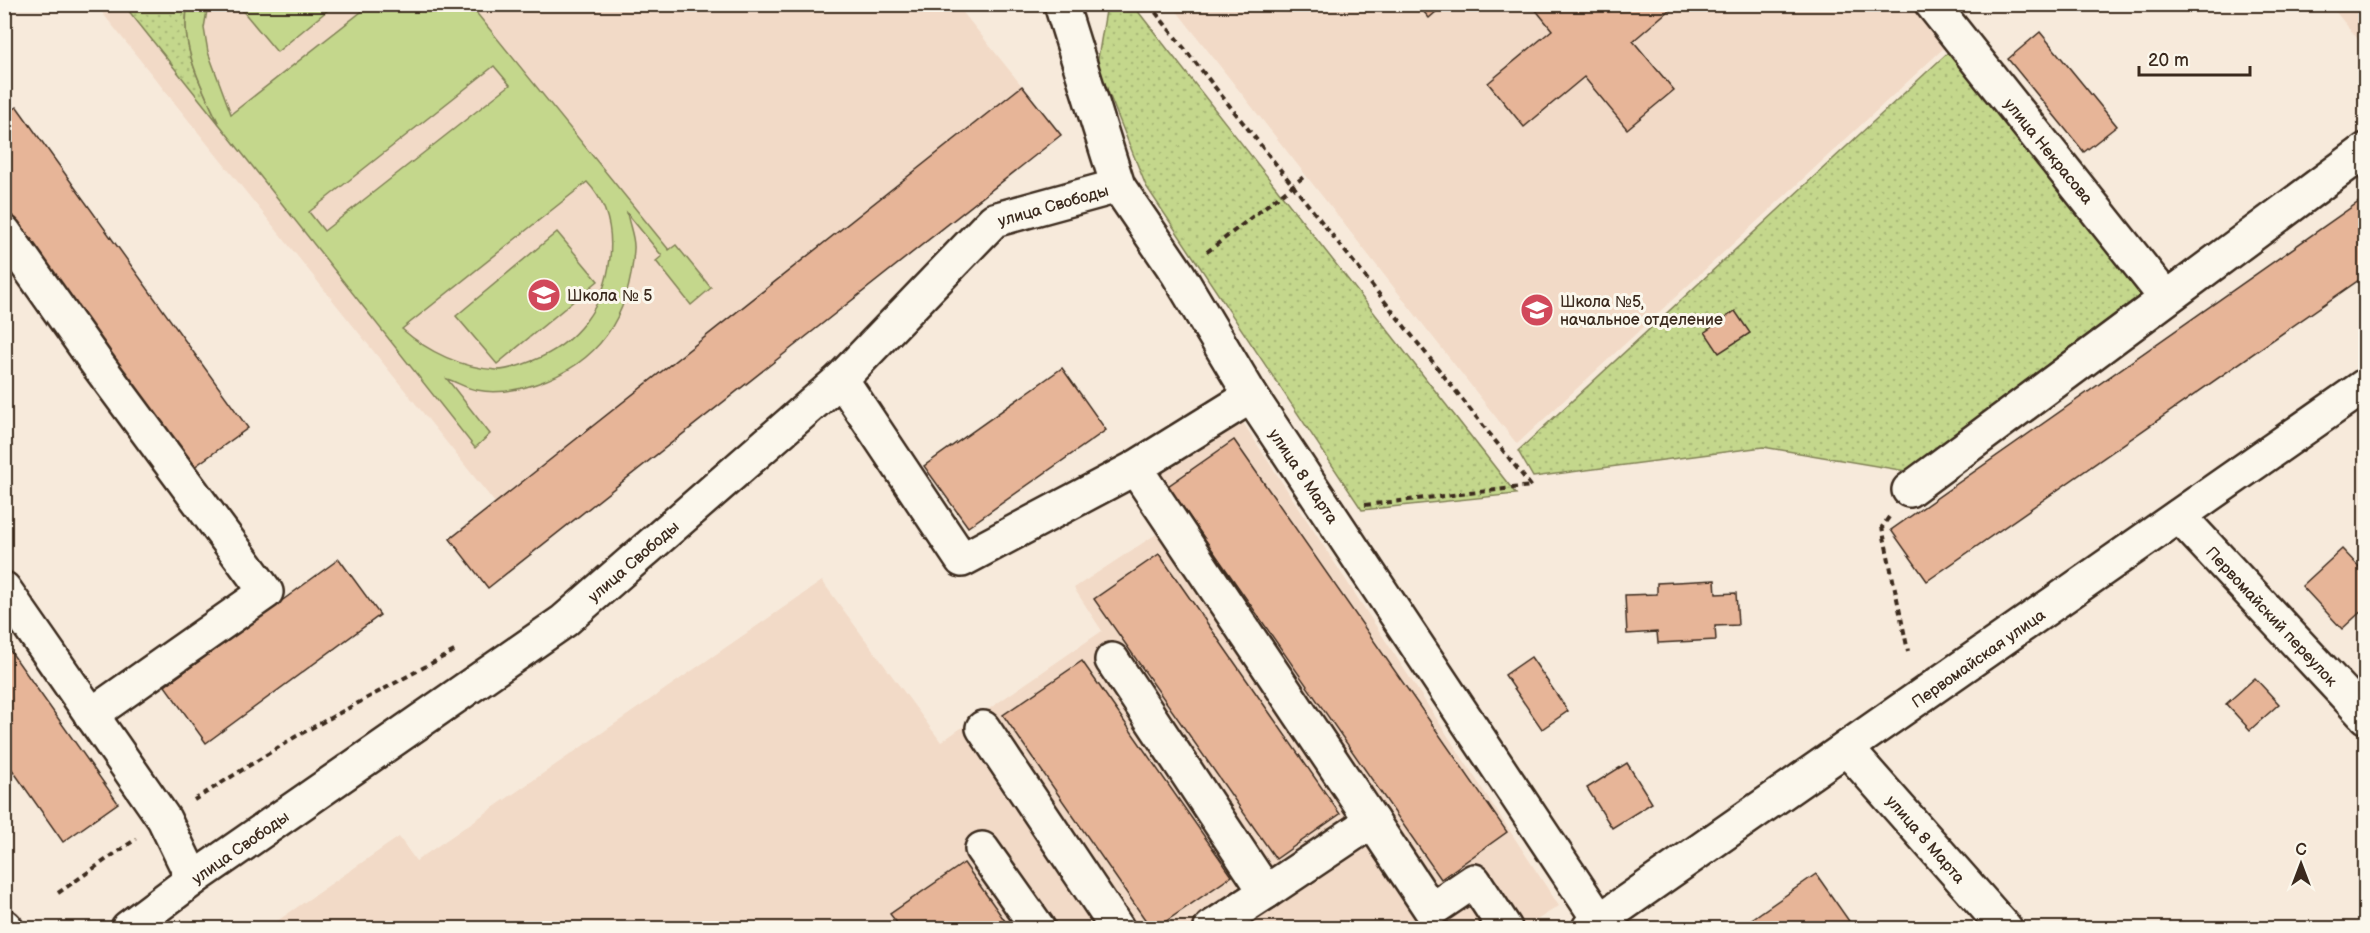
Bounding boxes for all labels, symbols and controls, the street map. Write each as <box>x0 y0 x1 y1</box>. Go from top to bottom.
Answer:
scale bar <box>2139 39 2250 77</box>
text: 20 m <box>2148 50 2189 71</box>
street label: улица Некрасова <box>1999 95 2097 209</box>
street label: улица Свободы <box>996 182 1111 231</box>
school or university icon: Школа № 5 <box>526 277 562 313</box>
place label: Школа № 5 <box>567 287 652 306</box>
school or university icon: Школа №5, начальное отделение <box>1519 292 1555 328</box>
place label: Школа №5, начальное отделение <box>1560 293 1723 330</box>
street label: улица 8 Марта <box>1264 426 1342 528</box>
street label: улица Свободы <box>585 518 683 607</box>
street label: Первомайский переулок <box>2201 543 2341 691</box>
street label: Первомайская улица <box>1908 606 2050 713</box>
street label: улица 8 Марта <box>1881 792 1969 888</box>
street label: улица Свободы <box>189 808 293 889</box>
north arrow <box>2271 834 2331 894</box>
text: С <box>2295 841 2307 860</box>

